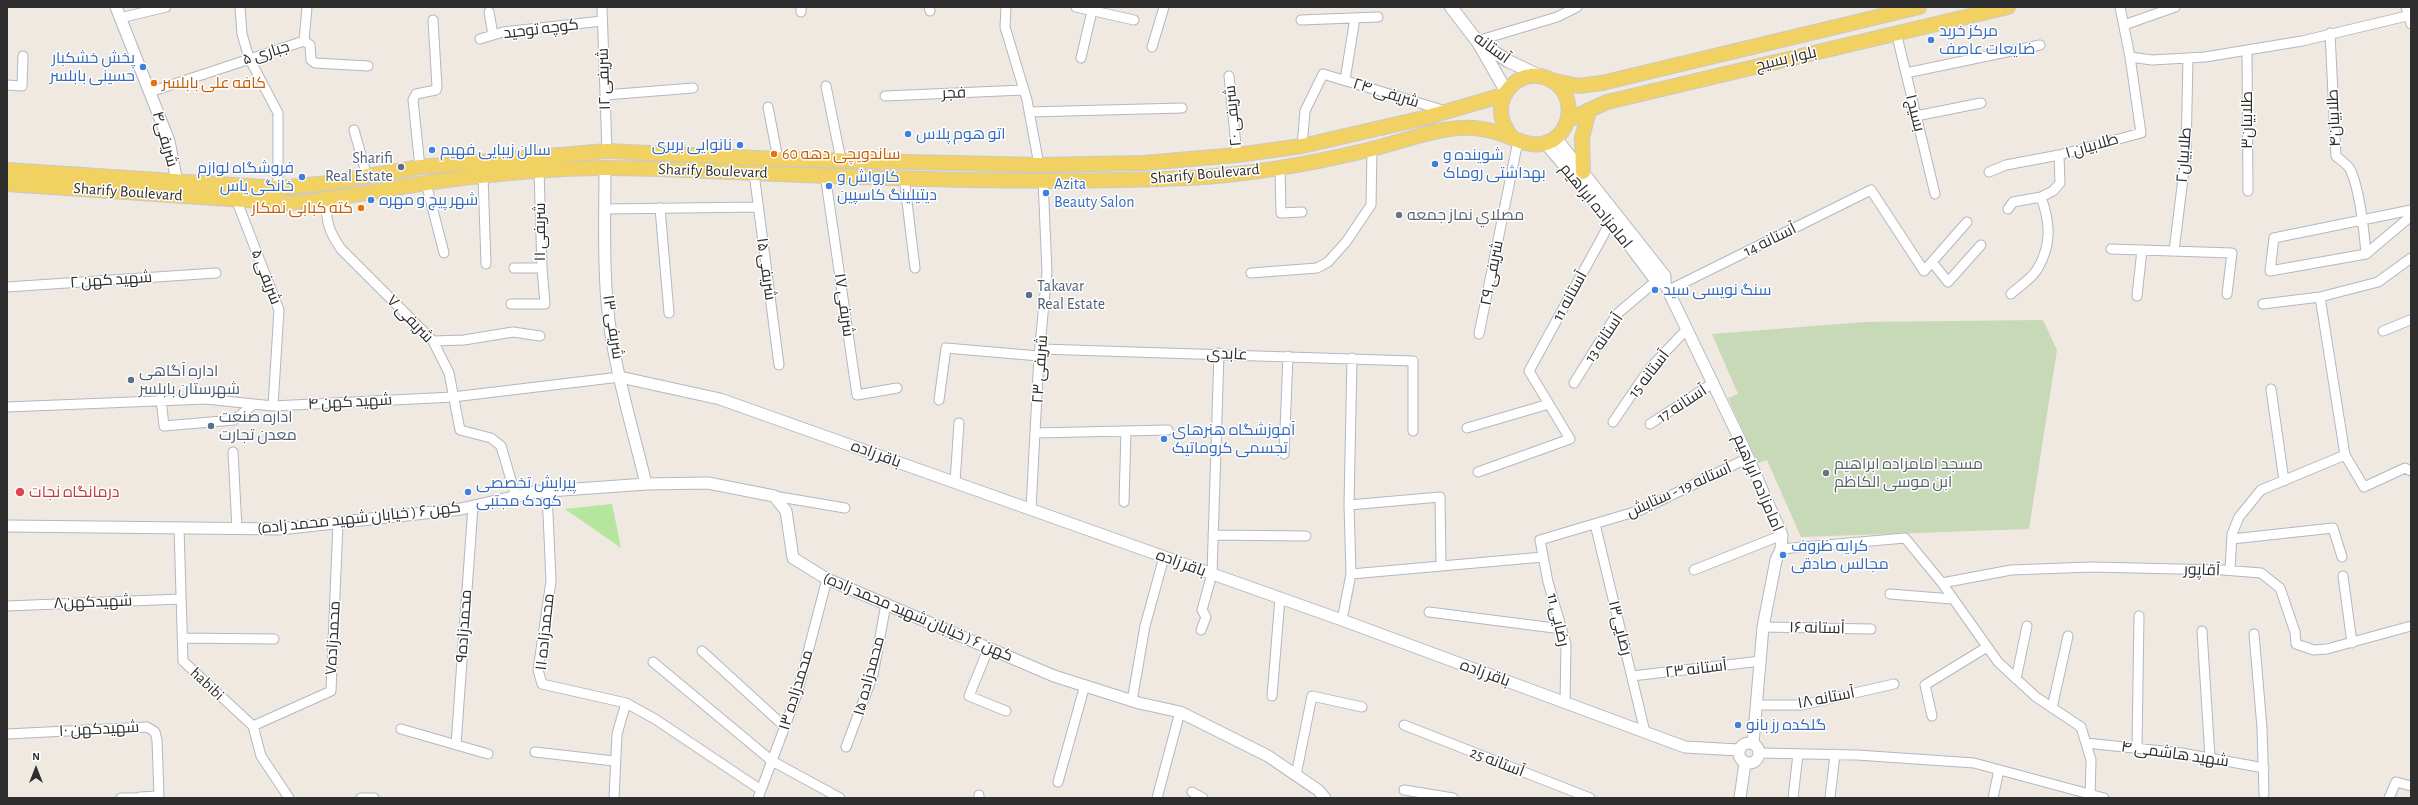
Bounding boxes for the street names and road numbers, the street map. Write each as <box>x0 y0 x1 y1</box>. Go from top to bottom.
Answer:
street label: کوچه توحید <box>502 15 580 43</box>
street label: آستانه <box>1470 28 1514 68</box>
street label: جباری ۵ <box>240 37 292 69</box>
street label: بلوار بسیج <box>1753 43 1819 75</box>
street label: شریفی ۱۲ <box>593 47 615 111</box>
street label: شریفی ۲۴ <box>1351 74 1421 112</box>
street label: فجر <box>942 83 966 103</box>
street label: شریفی ۲۰ <box>1220 84 1246 148</box>
street label: طلابیان۴ <box>2323 89 2345 147</box>
street label: طلابیان۳ <box>2237 91 2257 149</box>
street label: بسیج۱ <box>1901 92 1929 134</box>
street label: شریفی۴ <box>148 109 182 169</box>
street label: طلابیان۲ <box>2172 127 2196 183</box>
street label: طلابیان ۱ <box>2063 129 2121 163</box>
street label: Sharify Boulevard <box>658 159 768 183</box>
street label: Sharify Boulevard <box>1150 160 1260 188</box>
street label: امامزاده ابراهیم <box>1556 160 1636 252</box>
street label: Sharify Boulevard <box>73 179 183 205</box>
street label: شریفی ۱۱ <box>530 203 550 261</box>
street label: آستانه 14 <box>1740 219 1800 261</box>
street label: شریفی ۱۵ <box>752 237 780 301</box>
street label: شریفی ۲۹ <box>1476 239 1508 307</box>
street label: شریفی ۵ <box>247 247 285 307</box>
street label: شهید کهن ۲ <box>69 268 153 292</box>
street label: آستانه 11 <box>1548 268 1592 324</box>
street label: شریفی ۱۷ <box>830 272 858 338</box>
street label: شریفی ۷ <box>383 291 437 347</box>
street label: شریفی ۱۳ <box>598 293 628 361</box>
street label: آستانه 13 <box>1581 310 1627 366</box>
street label: شریفی ۲۳ <box>1028 334 1052 404</box>
street label: عابدی <box>1206 344 1248 364</box>
street label: آستانه 15 <box>1624 346 1674 402</box>
street label: آستانه 17 <box>1654 381 1710 427</box>
street label: شهید کهن ۴ <box>307 390 393 414</box>
street label: امامزاده ابراهیم <box>1729 431 1787 535</box>
street label: باقر زاده <box>848 436 904 472</box>
street label: آستانه 19 - ستایش <box>1623 458 1735 522</box>
street label: کهن ۶ ( خیابان شهید محمد زاده) <box>256 498 462 538</box>
street label: باقر زاده <box>1153 545 1209 581</box>
street label: آقاپور <box>2183 560 2221 580</box>
street label: کهن ۶ ( خیابان شهید محمد زاده) <box>820 568 1016 666</box>
street label: محمدزاده۹ <box>452 589 476 663</box>
street label: شهیدکهن۸ <box>53 591 133 613</box>
street label: رضایی 11 <box>1543 591 1573 649</box>
street label: محمدزاده ۱۱ <box>531 593 559 671</box>
street label: رضایی۱۳ <box>1604 598 1636 658</box>
street label: محمدزاده۷ <box>321 600 345 676</box>
street label: آستانه ۱۶ <box>1789 618 1845 638</box>
street label: محمدزاده ۱۵ <box>849 634 889 718</box>
street label: محمدزاده ۱۳ <box>775 647 817 733</box>
street label: باقر زاده <box>1457 655 1513 691</box>
street label: آستانه ۲۳ <box>1664 656 1728 682</box>
street label: habibi <box>186 663 228 705</box>
street label: آستانه ۱۸ <box>1796 683 1856 713</box>
street label: شهیدکهن ۱۰ <box>58 717 140 741</box>
street label: شهید هاشمی ۴ <box>2120 737 2230 771</box>
street label: آستانه 25 <box>1467 743 1527 781</box>

